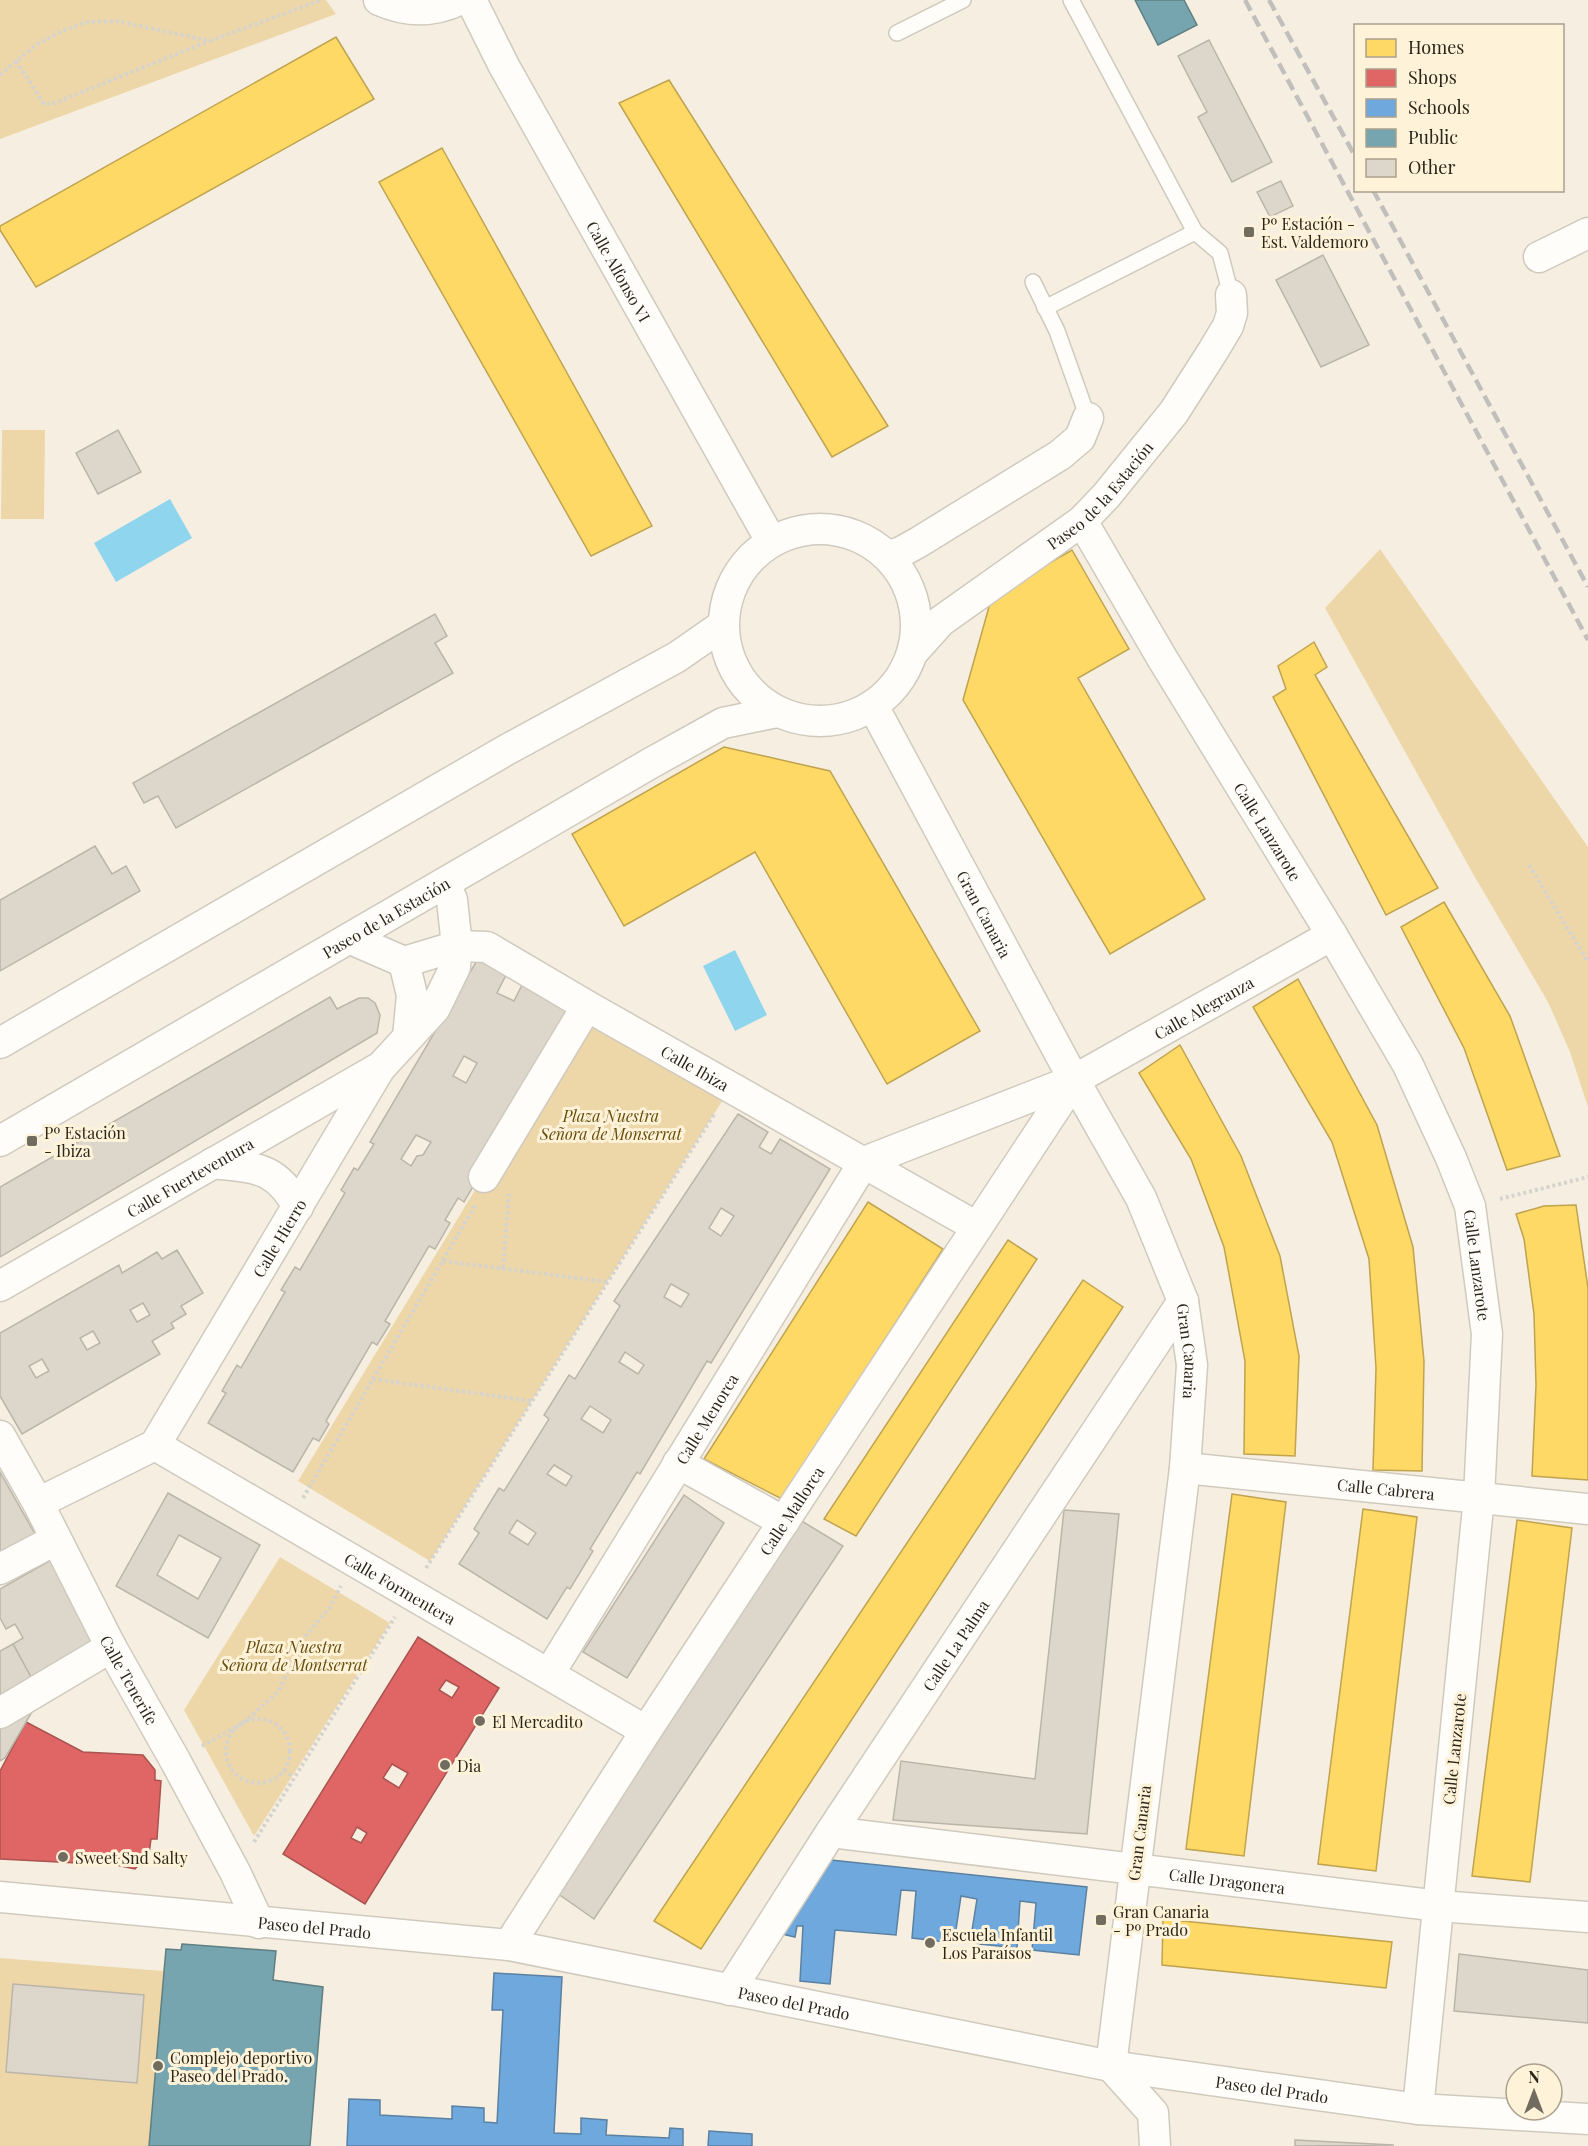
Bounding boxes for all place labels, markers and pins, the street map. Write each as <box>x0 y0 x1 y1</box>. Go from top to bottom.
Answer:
place label: Pº Estación - Est. Valdemoro <box>1261 213 1369 252</box>
marker: Pº Estación - Est. Valdemoro <box>1242 225 1256 239</box>
place label: Pº Estación - Ibiza <box>44 1122 126 1161</box>
marker: Pº Estación - Ibiza <box>25 1134 39 1148</box>
place label: El Mercadito <box>492 1711 583 1732</box>
marker: El Mercadito <box>473 1714 487 1728</box>
place label: Dia <box>457 1755 481 1776</box>
marker: Dia <box>438 1758 452 1772</box>
place label: Sweet Snd Salty <box>75 1847 188 1868</box>
marker: Sweet Snd Salty <box>56 1850 70 1864</box>
place label: Gran Canaria - Pº Prado <box>1113 1901 1209 1940</box>
marker: Gran Canaria - Pº Prado <box>1094 1913 1108 1927</box>
place label: Escuela Infantil Los Paraísos <box>942 1924 1054 1963</box>
marker: Escuela Infantil Los Paraísos <box>923 1936 937 1950</box>
place label: Complejo deportivo Paseo del Prado. <box>170 2047 312 2086</box>
marker: Complejo deportivo Paseo del Prado. <box>151 2059 165 2073</box>

